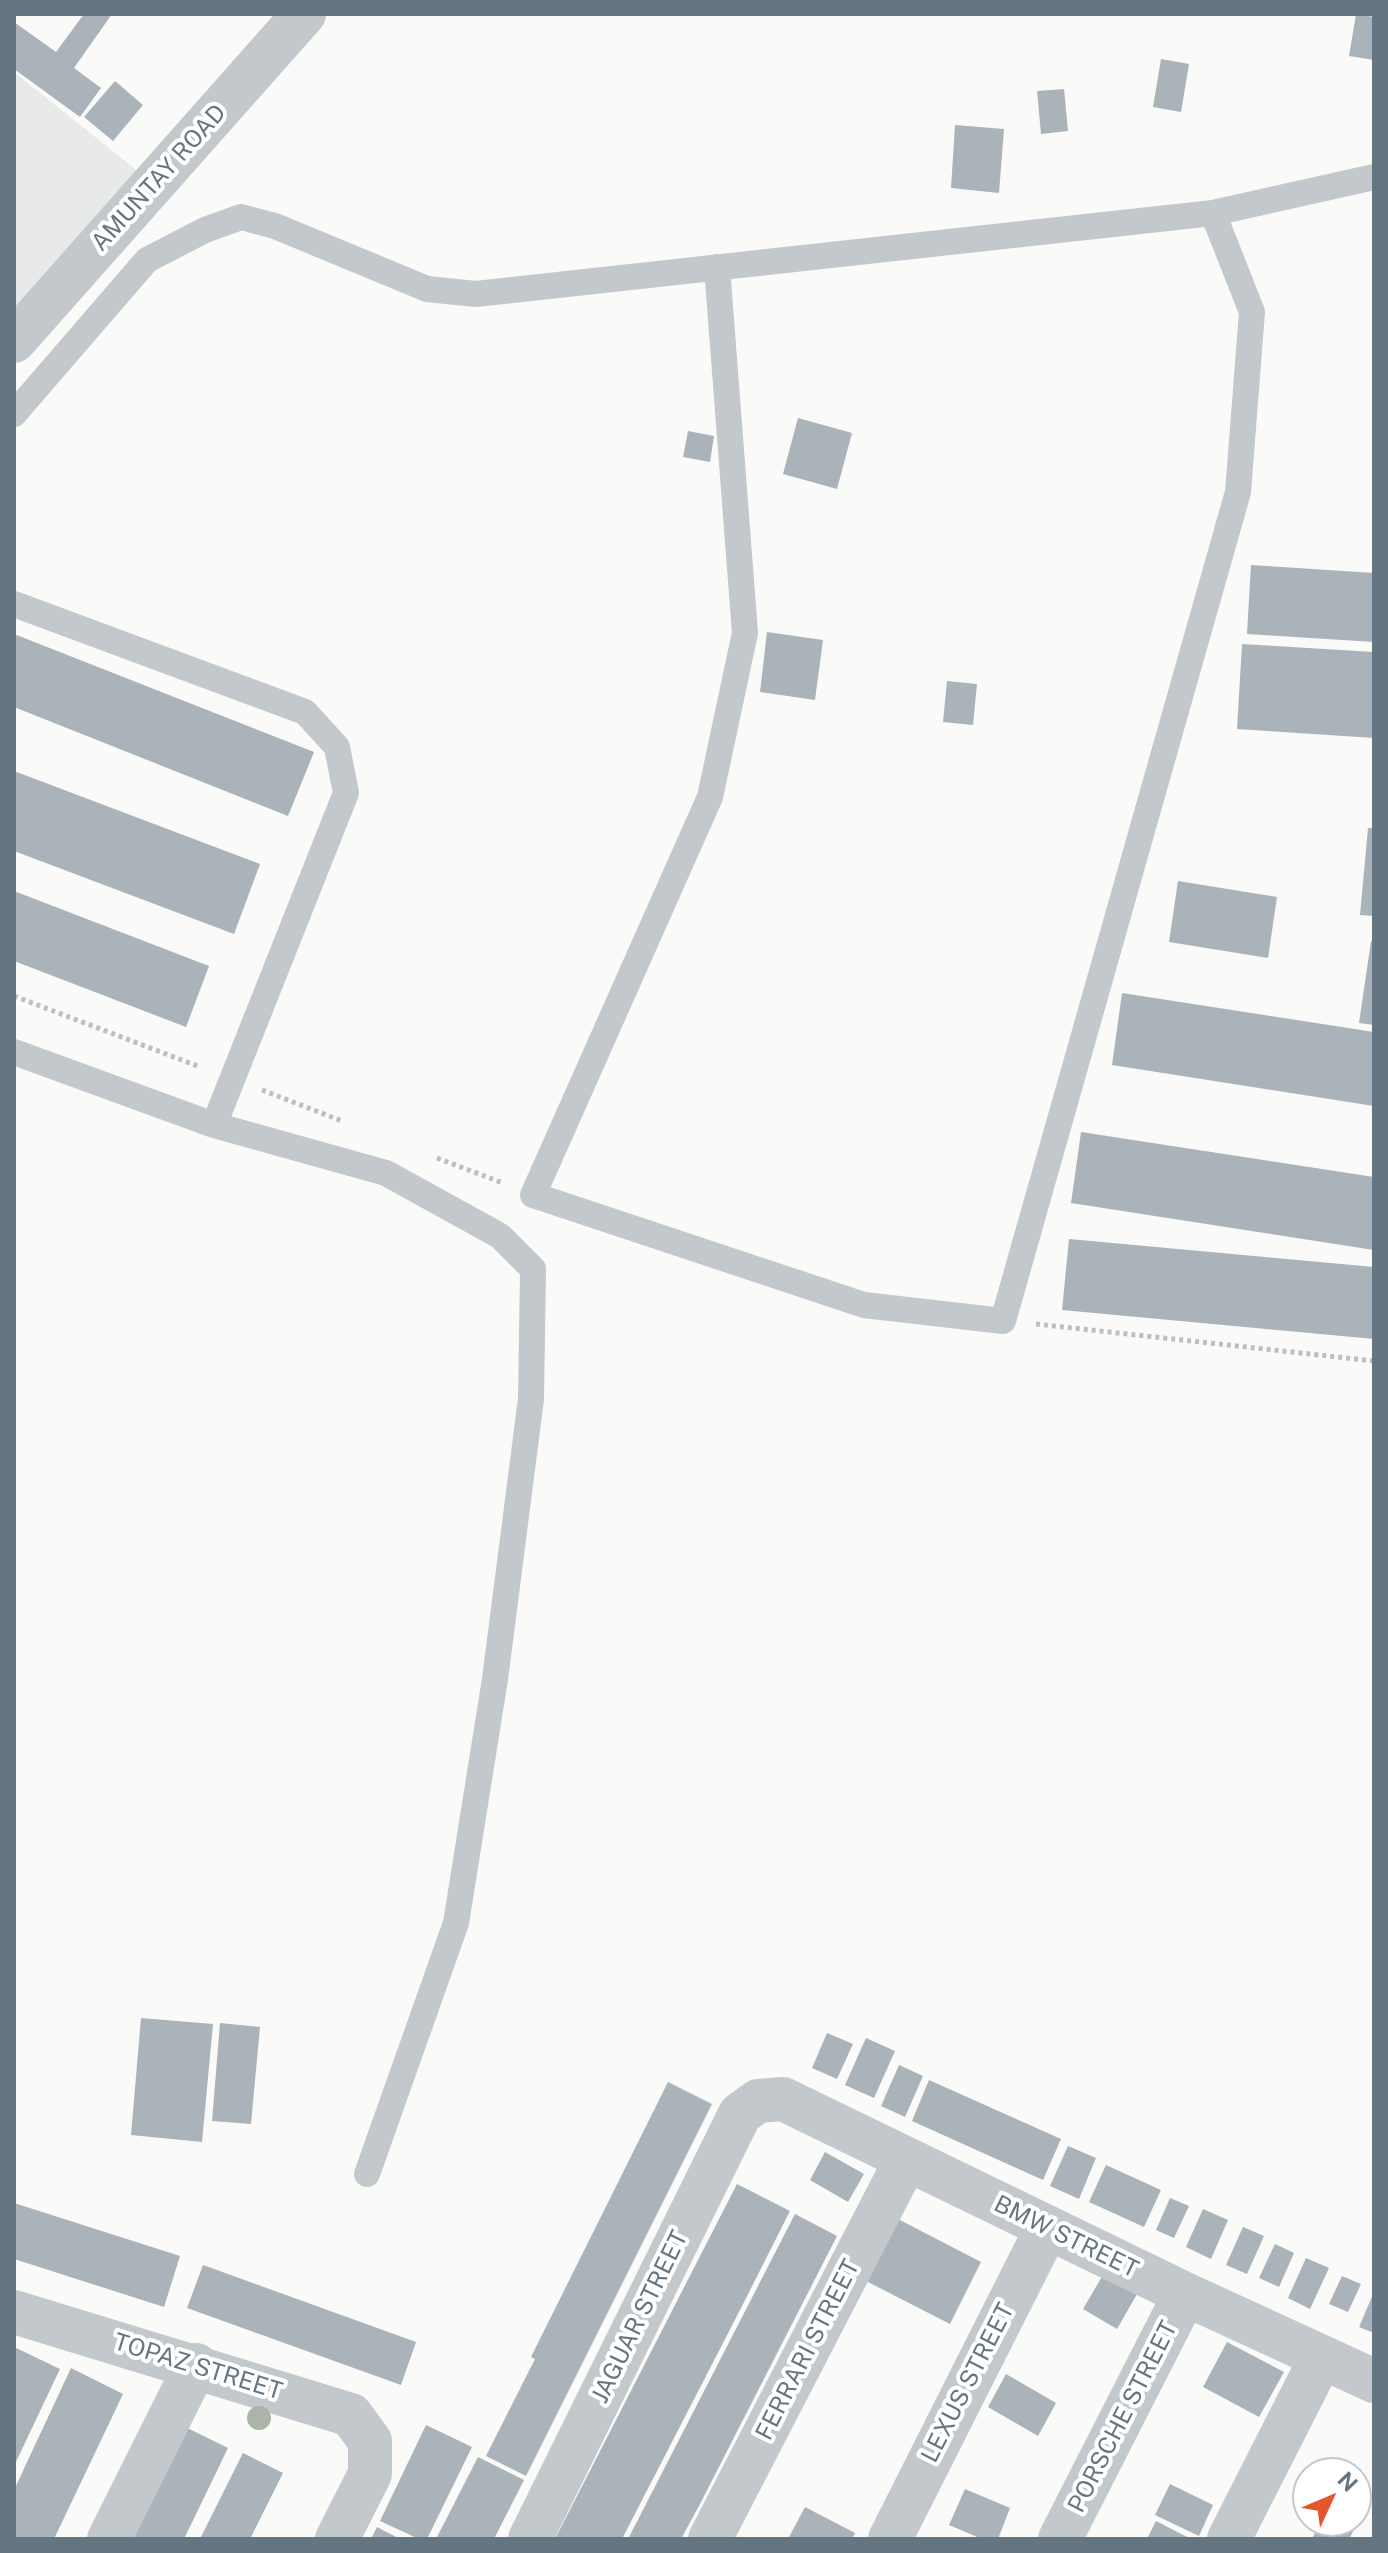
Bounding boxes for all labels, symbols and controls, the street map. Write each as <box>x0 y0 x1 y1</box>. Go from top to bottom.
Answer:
street label: AMUNTAY ROAD <box>86 99 232 257</box>
street label: BMW STREET <box>989 2190 1143 2284</box>
street label: JAGUAR STREET <box>586 2226 694 2408</box>
street label: FERRARI STREET <box>750 2255 866 2445</box>
street label: LEXUS STREET <box>915 2299 1021 2467</box>
street label: PORSCHE STREET <box>1062 2317 1184 2517</box>
street label: TOPAZ STREET <box>110 2328 286 2406</box>
north arrow <box>1292 2457 1372 2537</box>
text: N <box>1332 2466 1363 2497</box>

